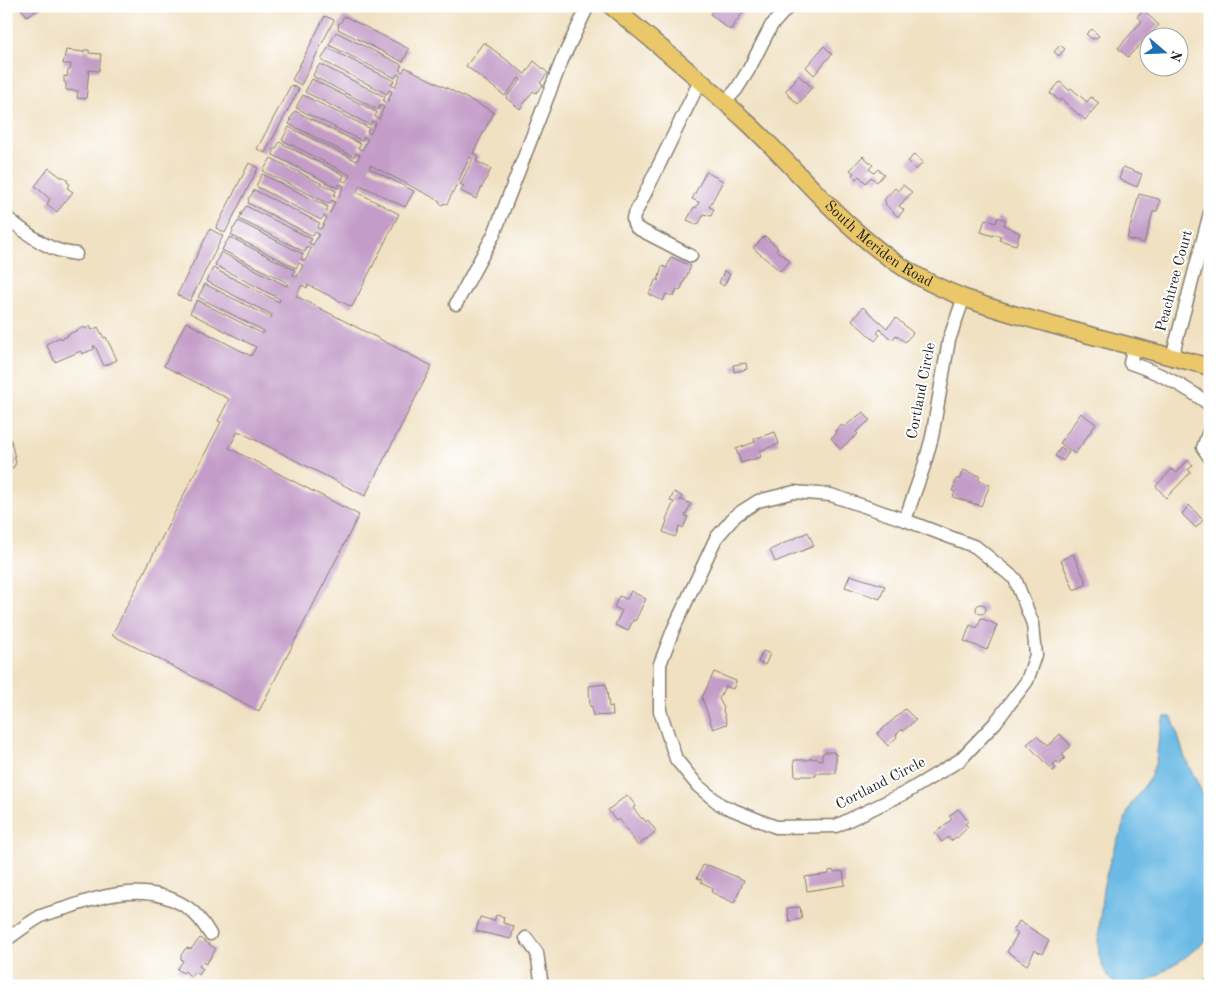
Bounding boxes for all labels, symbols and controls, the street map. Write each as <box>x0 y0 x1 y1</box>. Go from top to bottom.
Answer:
north arrow <box>1138 28 1188 78</box>
text: N <box>1167 49 1184 64</box>
street label: South Meriden Road <box>821 198 935 290</box>
street label: Peachtree Court <box>1154 228 1196 334</box>
street label: Cortland Circle <box>905 341 939 441</box>
street label: Cortland Circle <box>834 755 928 813</box>

